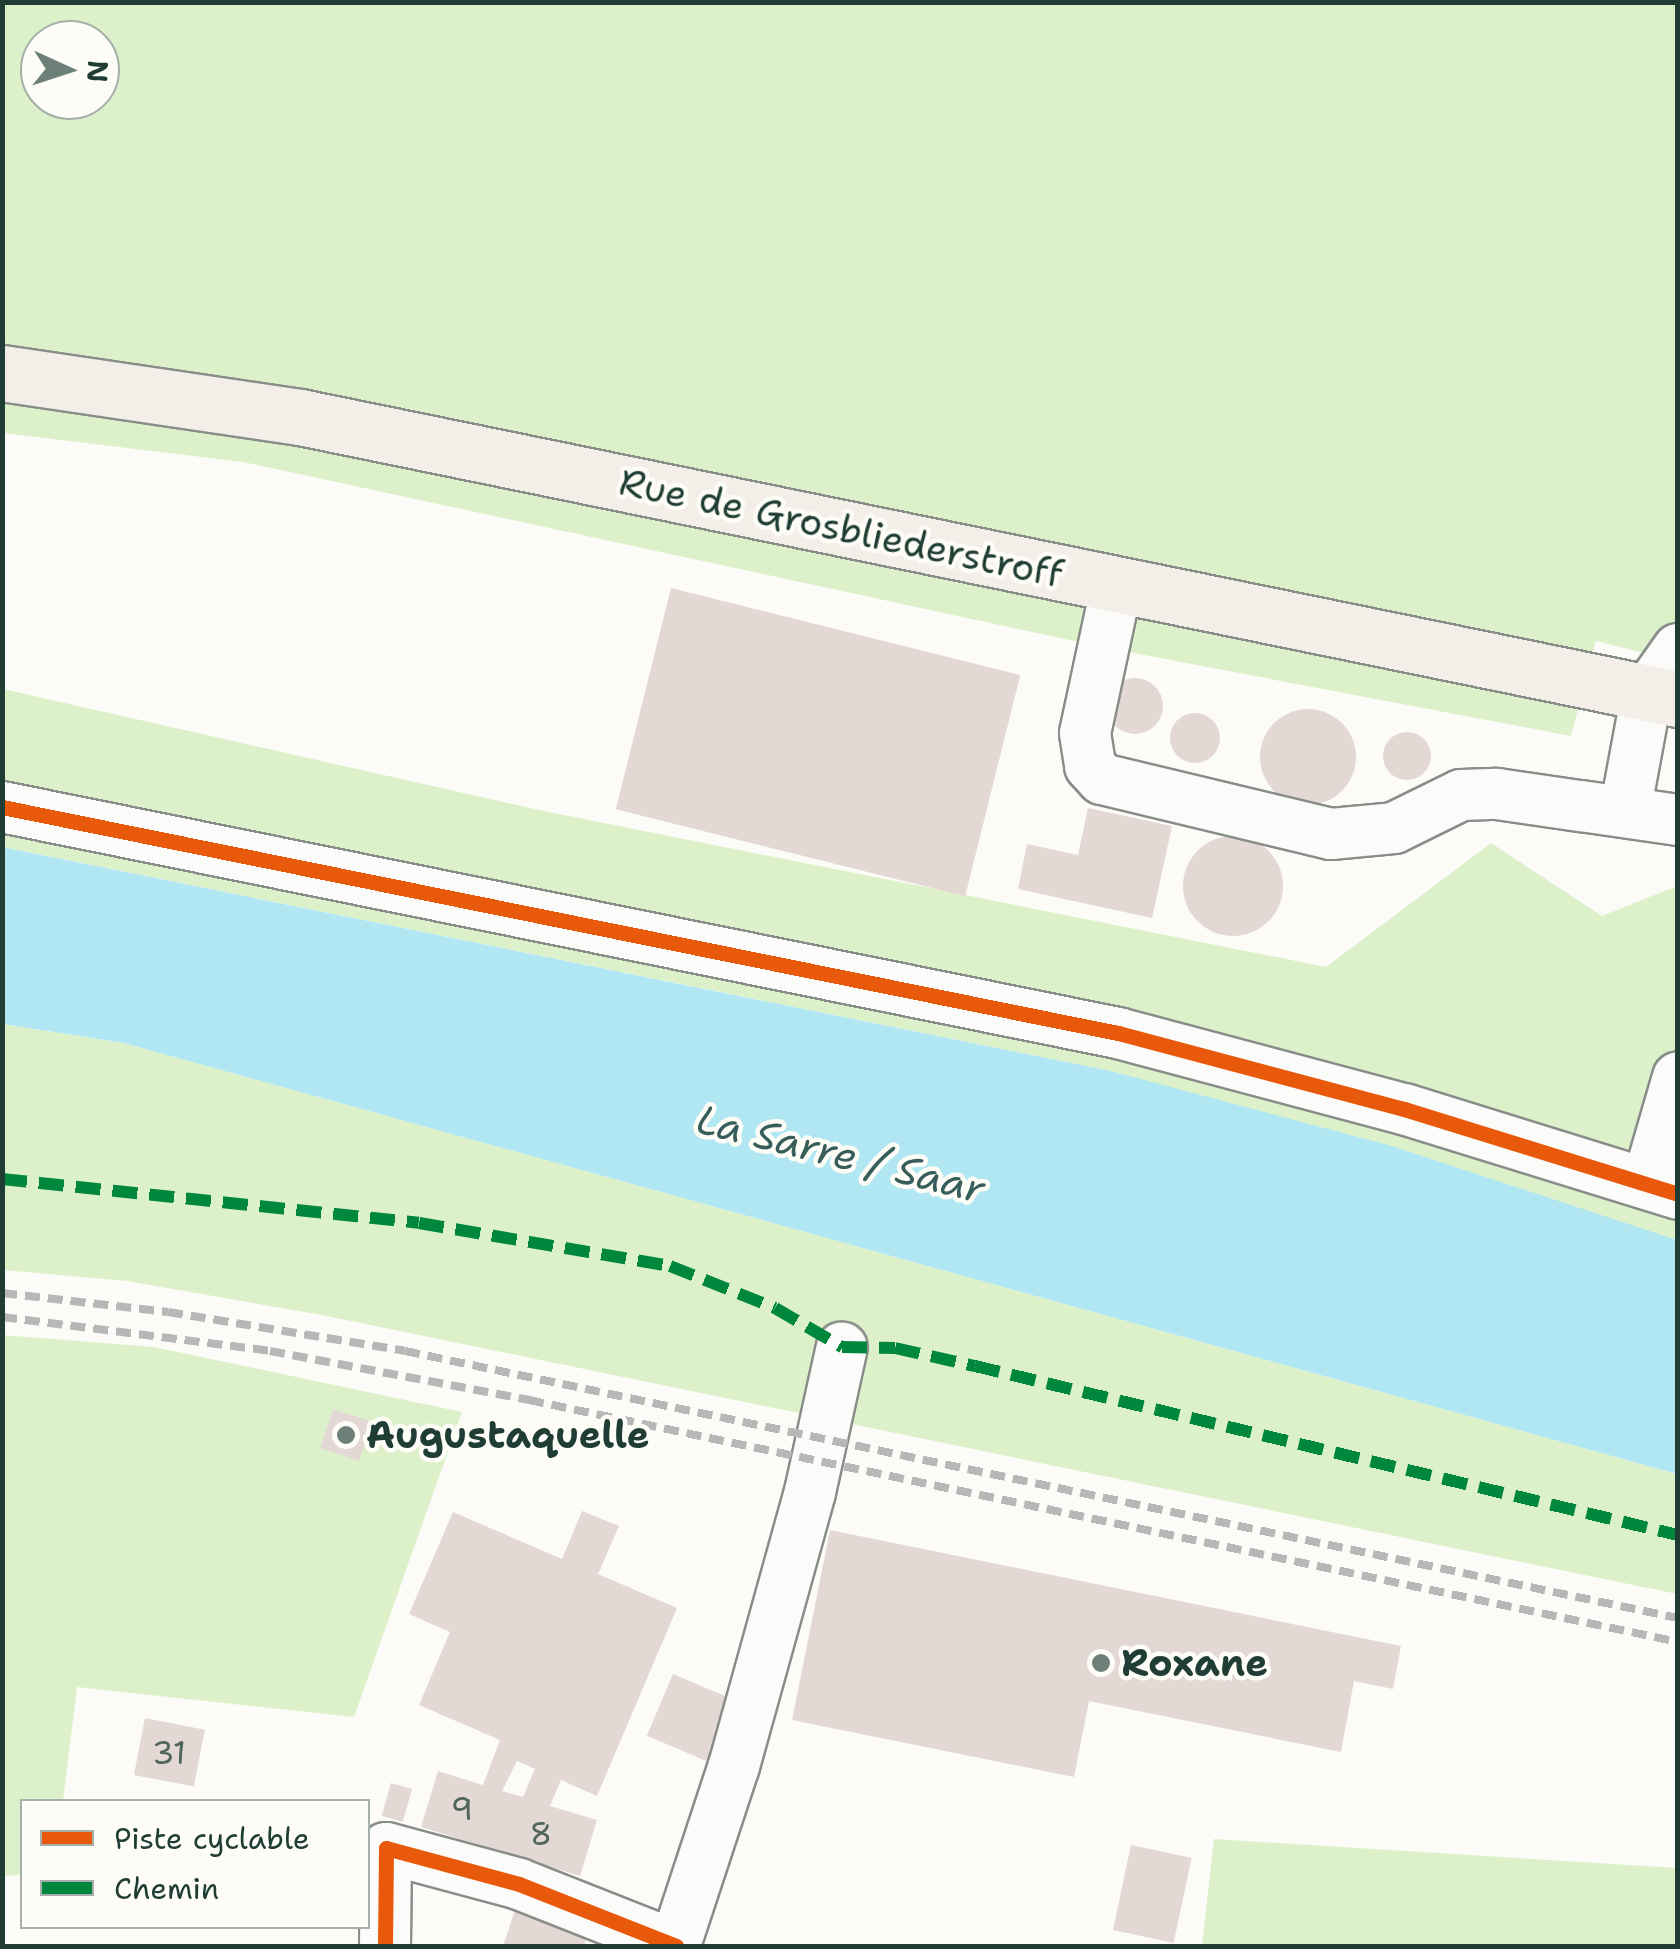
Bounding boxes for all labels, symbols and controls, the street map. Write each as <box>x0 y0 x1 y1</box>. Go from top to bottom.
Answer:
north arrow <box>20 20 120 120</box>
text: N <box>78 59 118 84</box>
street label: Rue de Grosbliederstroff <box>615 459 1067 597</box>
water label: La Sarre / Saar <box>692 1095 990 1213</box>
place label: Augustaquelle <box>366 1412 650 1458</box>
marker: Augustaquelle <box>335 1424 357 1446</box>
place label: Roxane <box>1121 1640 1268 1686</box>
marker: Roxane <box>1090 1652 1112 1674</box>
house number: 31 <box>152 1734 186 1772</box>
house number: 9 <box>451 1790 473 1828</box>
legend <box>20 1799 370 1929</box>
house number: 8 <box>530 1815 552 1853</box>
text: Piste cyclable <box>114 1818 310 1859</box>
text: Chemin <box>114 1868 219 1909</box>

